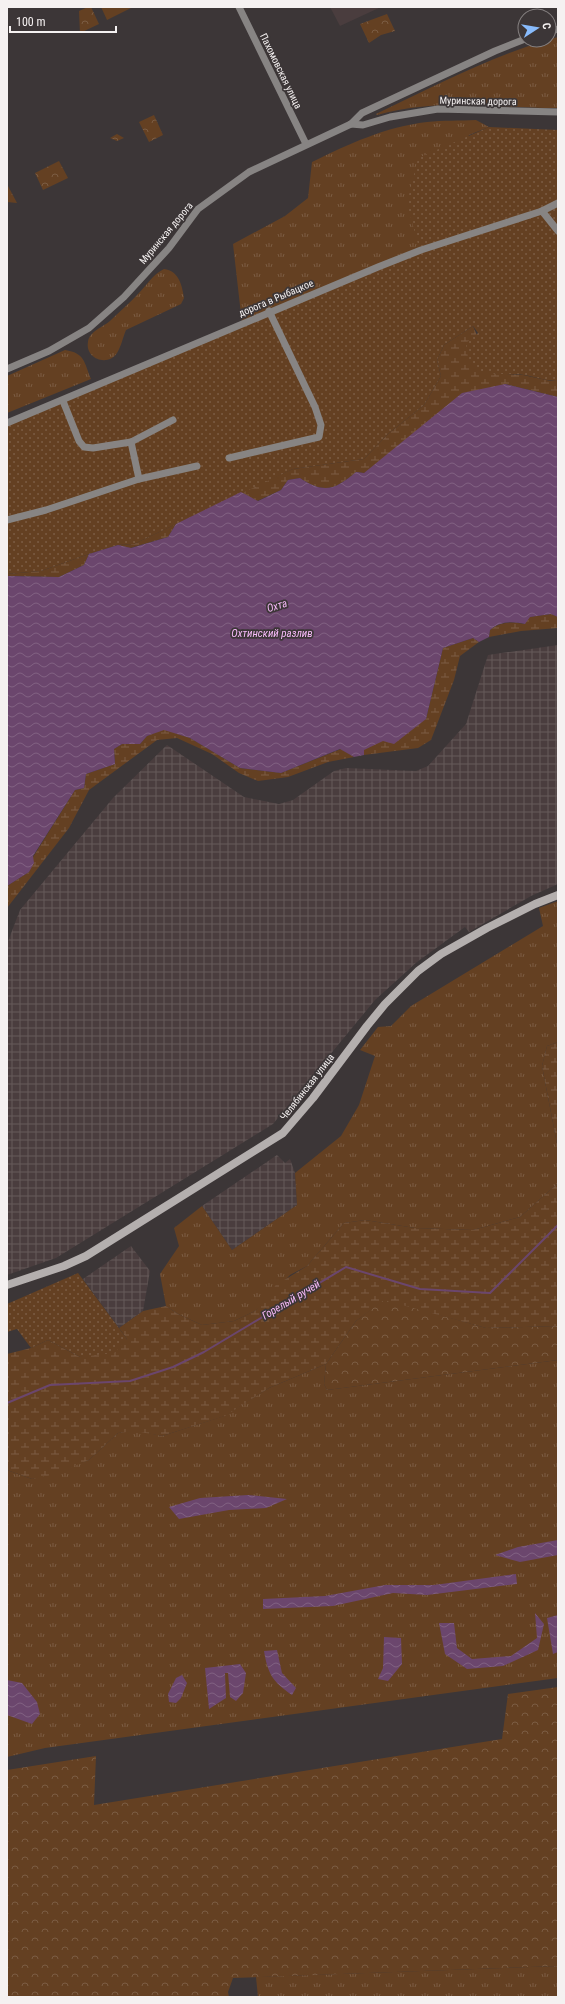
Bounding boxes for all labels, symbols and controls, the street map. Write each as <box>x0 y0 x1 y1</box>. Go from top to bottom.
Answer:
scale bar <box>10 8 116 34</box>
north arrow <box>517 8 557 48</box>
text: 100 m <box>16 15 46 29</box>
text: С <box>539 22 553 30</box>
street label: Пахомовская улица <box>258 32 304 111</box>
street label: Муринская дорога <box>439 95 517 107</box>
street label: Муринская дорога <box>137 200 195 266</box>
street label: дорога в Рыбацкое <box>237 277 315 319</box>
water label: Охта <box>265 597 289 615</box>
water label: Охтинский разлив <box>231 627 313 640</box>
street label: Челябинская улица <box>278 1051 336 1122</box>
water label: Горелый ручей <box>259 1277 323 1322</box>

